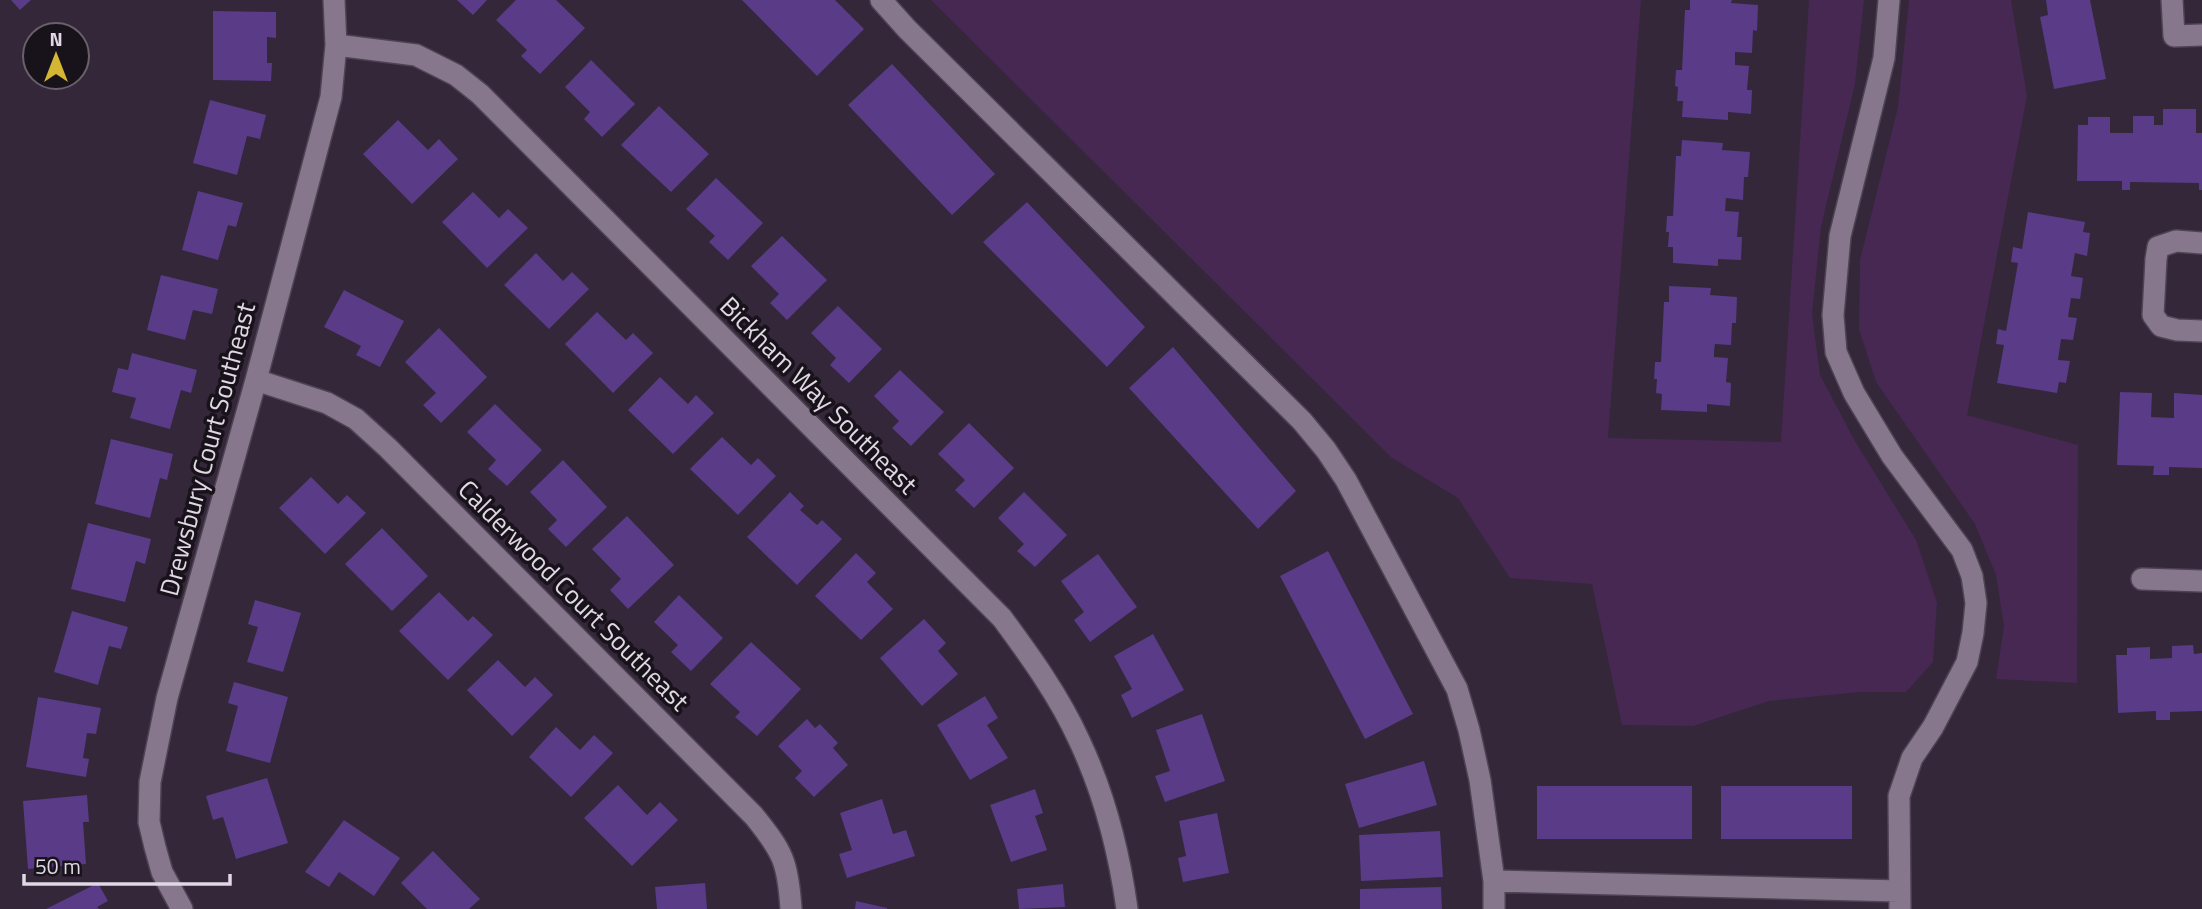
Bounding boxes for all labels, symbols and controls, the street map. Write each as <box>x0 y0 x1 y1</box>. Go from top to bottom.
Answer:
north arrow <box>21 21 91 91</box>
text: N <box>49 24 63 53</box>
street label: Bickham Way Southeast <box>711 287 927 503</box>
street label: Drewsbury Court Southeast <box>149 298 265 600</box>
street label: Calderwood Court Southeast <box>450 471 698 719</box>
scale bar <box>24 842 231 886</box>
text: 50 m <box>35 850 81 882</box>

